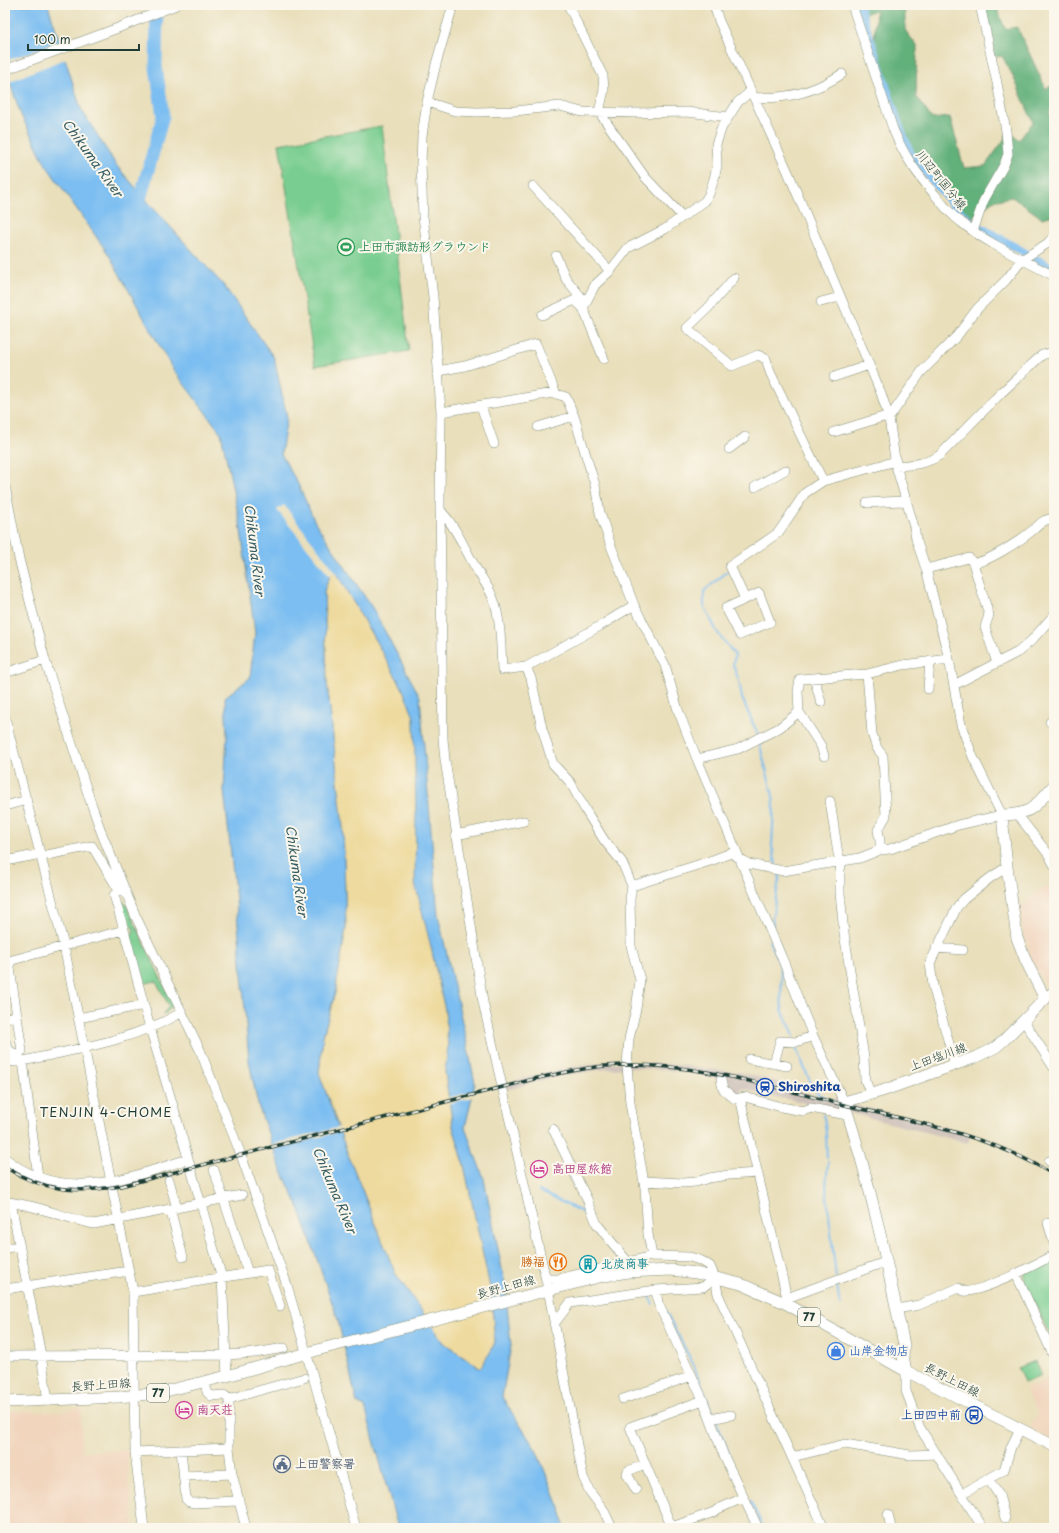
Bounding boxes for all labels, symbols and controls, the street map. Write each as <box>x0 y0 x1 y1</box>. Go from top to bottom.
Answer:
scale bar <box>28 26 139 52</box>
text: 100 m <box>34 30 71 48</box>
water label: Chikuma River <box>59 115 129 202</box>
street label: 川辺町国分線 <box>912 146 971 213</box>
sports icon: 上田市諏訪形グラウンド <box>336 237 356 257</box>
place label: 上田市諏訪形グラウンド <box>359 237 491 255</box>
water label: Chikuma River <box>240 503 271 599</box>
water label: Chikuma River <box>282 824 314 920</box>
street label: 上田塩川線 <box>906 1037 969 1075</box>
station icon: Shiroshita <box>755 1077 775 1097</box>
place label: Shiroshita <box>778 1077 841 1095</box>
district label: TENJIN 4-CHOME <box>40 1102 172 1121</box>
water label: Chikuma River <box>309 1144 363 1238</box>
hotel icon: 高田屋旅館 <box>529 1159 549 1179</box>
place label: 高田屋旅館 <box>552 1159 612 1177</box>
place label: 勝福 <box>521 1252 545 1270</box>
restaurant icon: 勝福 <box>548 1252 568 1272</box>
building icon: 北炭商事 <box>578 1254 598 1274</box>
place label: 北炭商事 <box>601 1254 649 1272</box>
street label: 長野上田線 <box>474 1270 537 1302</box>
road number: 77 <box>798 1308 820 1326</box>
shop icon: 山岸金物店 <box>826 1341 846 1361</box>
place label: 山岸金物店 <box>849 1341 909 1359</box>
street label: 長野上田線 <box>922 1357 983 1401</box>
street label: 長野上田線 <box>70 1373 131 1395</box>
road number: 77 <box>147 1384 169 1402</box>
hotel icon: 南天荘 <box>174 1400 194 1420</box>
place label: 南天荘 <box>197 1400 233 1418</box>
place label: 上田四中前 <box>901 1405 961 1423</box>
bus stop icon: 上田四中前 <box>964 1405 984 1425</box>
public building icon: 上田警察署 <box>272 1454 292 1474</box>
place label: 上田警察署 <box>295 1454 355 1472</box>

